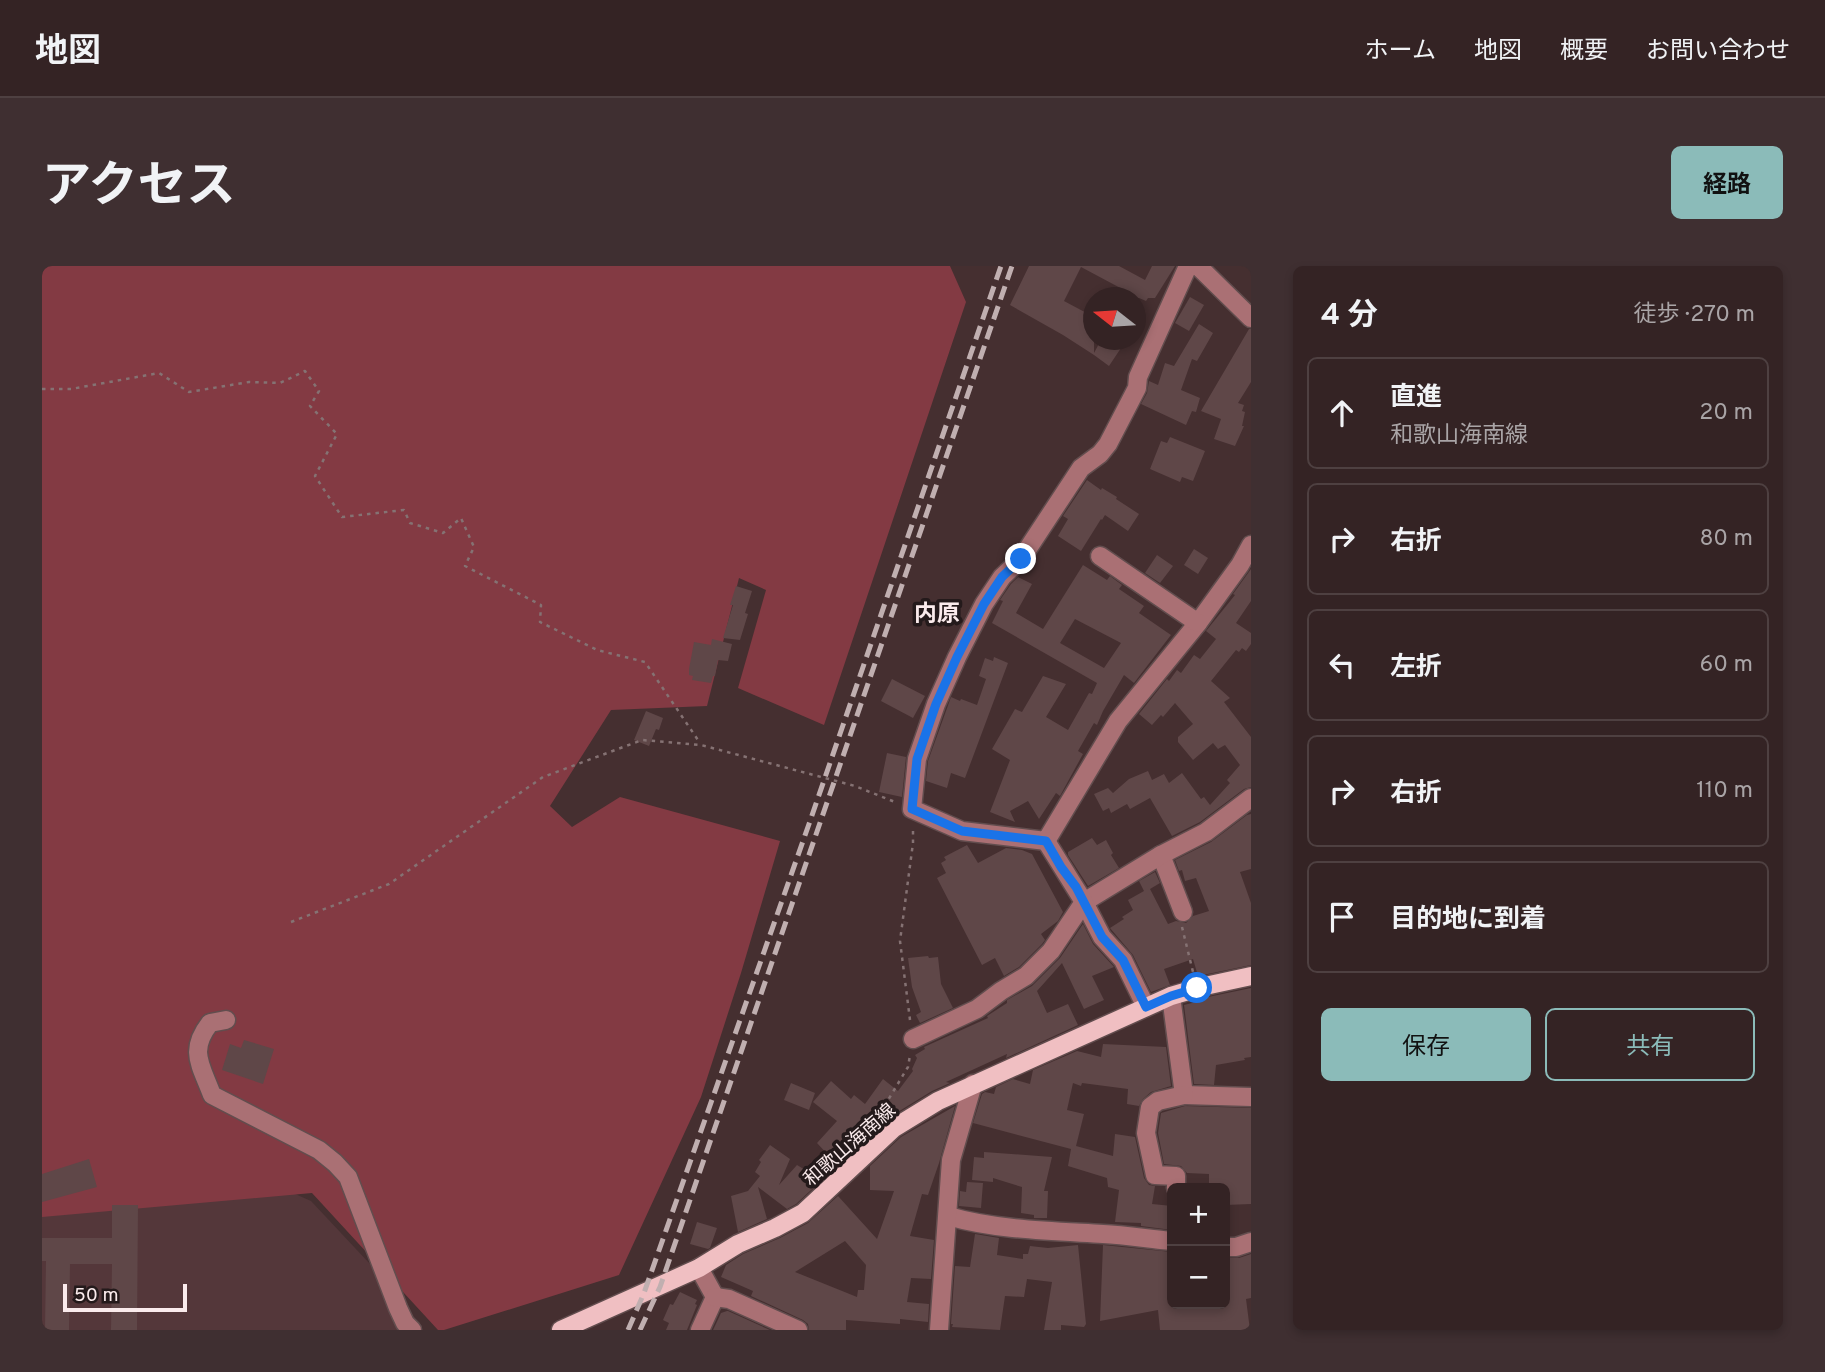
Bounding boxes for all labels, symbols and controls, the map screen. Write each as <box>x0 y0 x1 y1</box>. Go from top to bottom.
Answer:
text: 地図 <box>35 32 101 74</box>
text: ホーム <box>1365 37 1436 67</box>
text: 地図 <box>1474 37 1522 67</box>
text: 概要 <box>1560 37 1608 67</box>
text: お問い合わせ <box>1646 37 1790 67</box>
button: 経路 <box>1671 146 1783 219</box>
text: アクセス <box>42 158 236 220</box>
north arrow <box>1083 287 1146 350</box>
text: 4 分 <box>1321 298 1378 335</box>
text: 徒歩 · 270 m <box>1633 301 1755 330</box>
text: 直進 <box>1390 382 1442 415</box>
icon: ahead <box>1323 394 1361 432</box>
text: 20 m <box>1699 399 1753 428</box>
text: 和歌山海南線 <box>1390 422 1528 451</box>
icon: right <box>1323 520 1361 558</box>
text: 80 m <box>1700 525 1753 554</box>
text: 右折 <box>1390 526 1442 559</box>
route end <box>1005 543 1036 574</box>
district label: 内原 <box>914 601 960 630</box>
icon: left <box>1323 646 1361 684</box>
text: 60 m <box>1700 651 1753 680</box>
text: 左折 <box>1390 652 1442 685</box>
icon: right <box>1323 772 1361 810</box>
text: 110 m <box>1696 777 1753 806</box>
text: 右折 <box>1390 778 1442 811</box>
icon: arrive <box>1323 898 1361 936</box>
text: 目的地に到着 <box>1390 904 1546 937</box>
route start <box>1181 972 1212 1003</box>
button: 保存 <box>1321 1008 1531 1081</box>
button: 共有 <box>1545 1008 1755 1081</box>
street label: 和歌山海南線 <box>799 1099 901 1192</box>
map controls <box>1167 1183 1230 1309</box>
button: + <box>1167 1183 1230 1246</box>
button: − <box>1167 1246 1230 1309</box>
scale bar <box>63 1281 187 1313</box>
text: 50 m <box>74 1284 119 1308</box>

